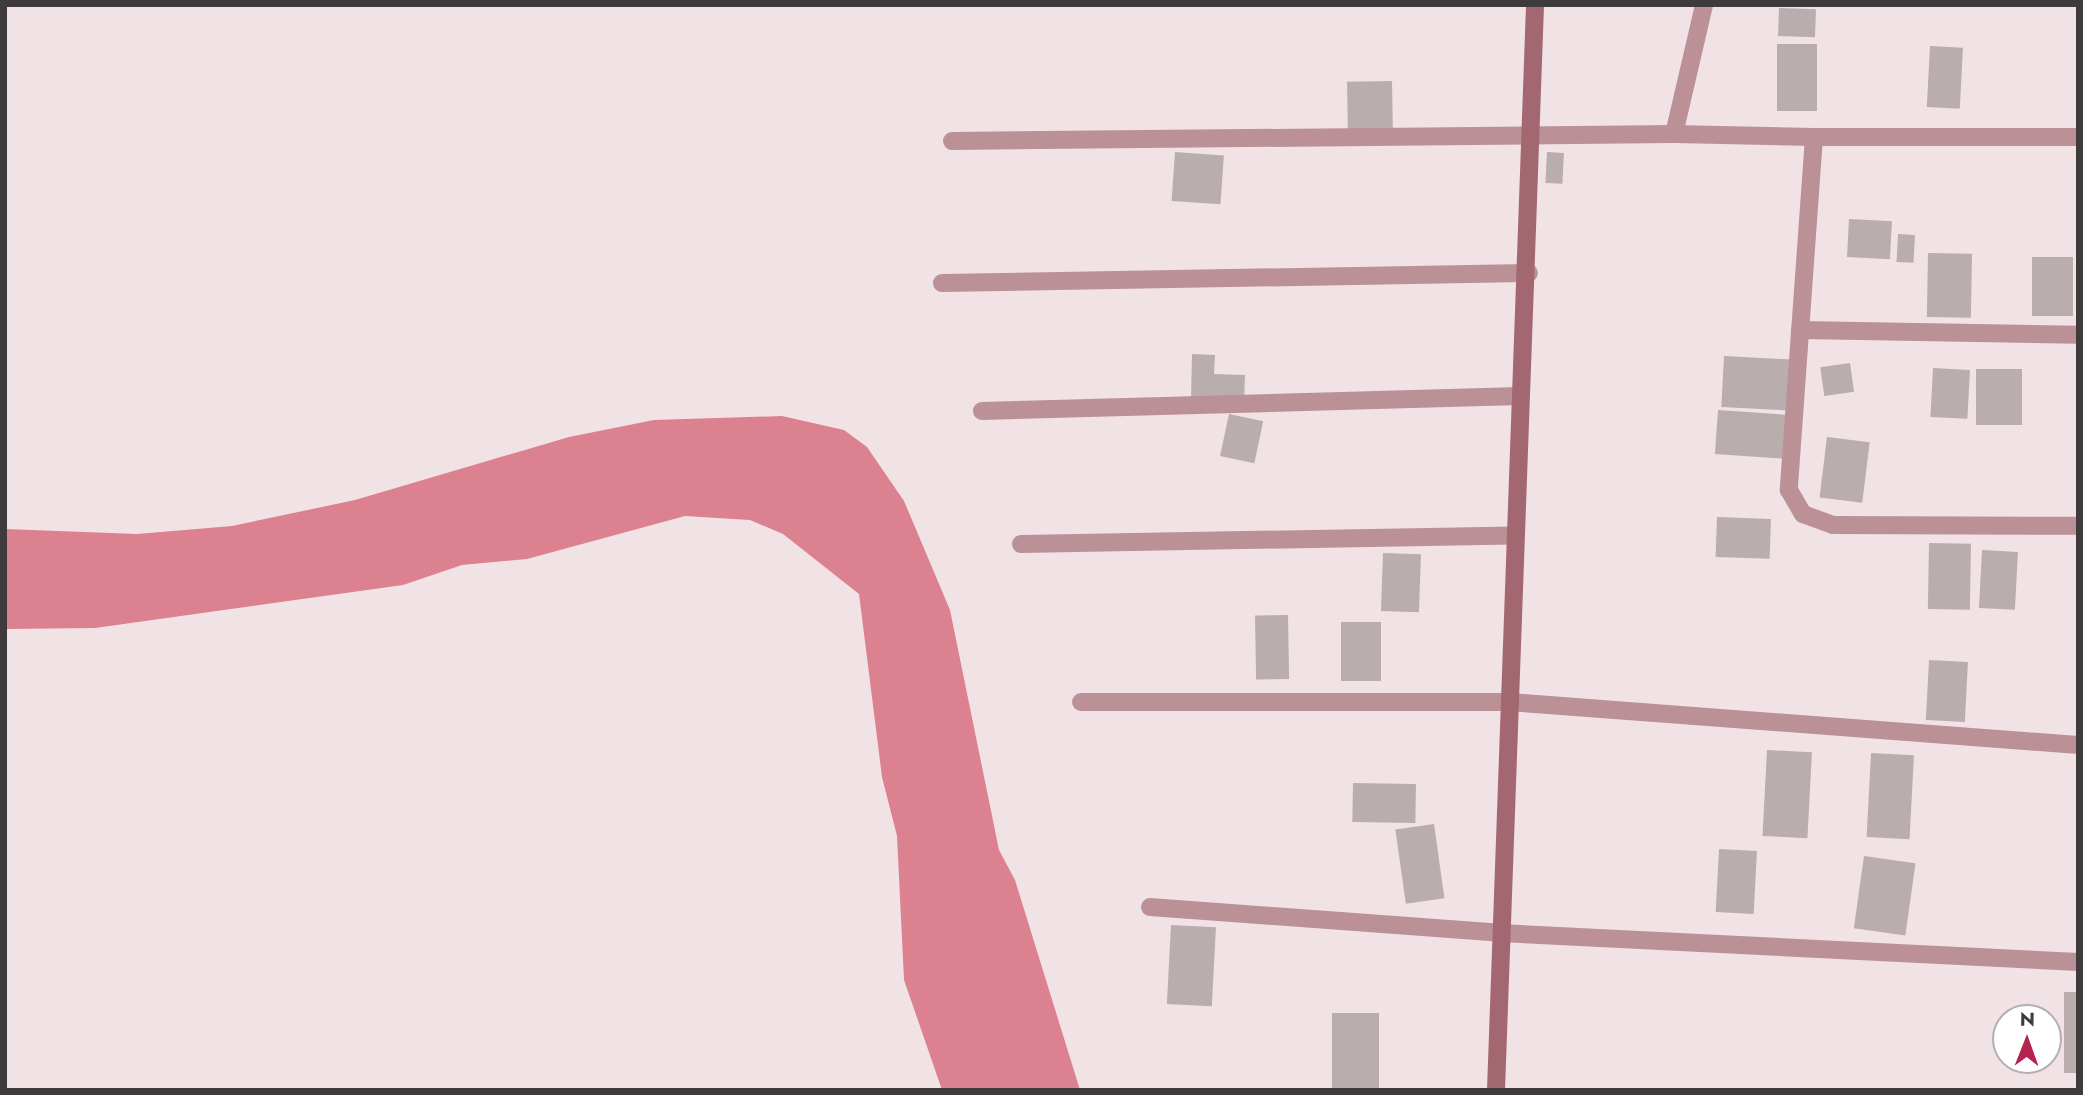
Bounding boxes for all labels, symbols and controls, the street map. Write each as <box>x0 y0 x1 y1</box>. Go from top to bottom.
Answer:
north arrow <box>1992 1004 2062 1074</box>
text: N <box>2020 1006 2035 1033</box>

